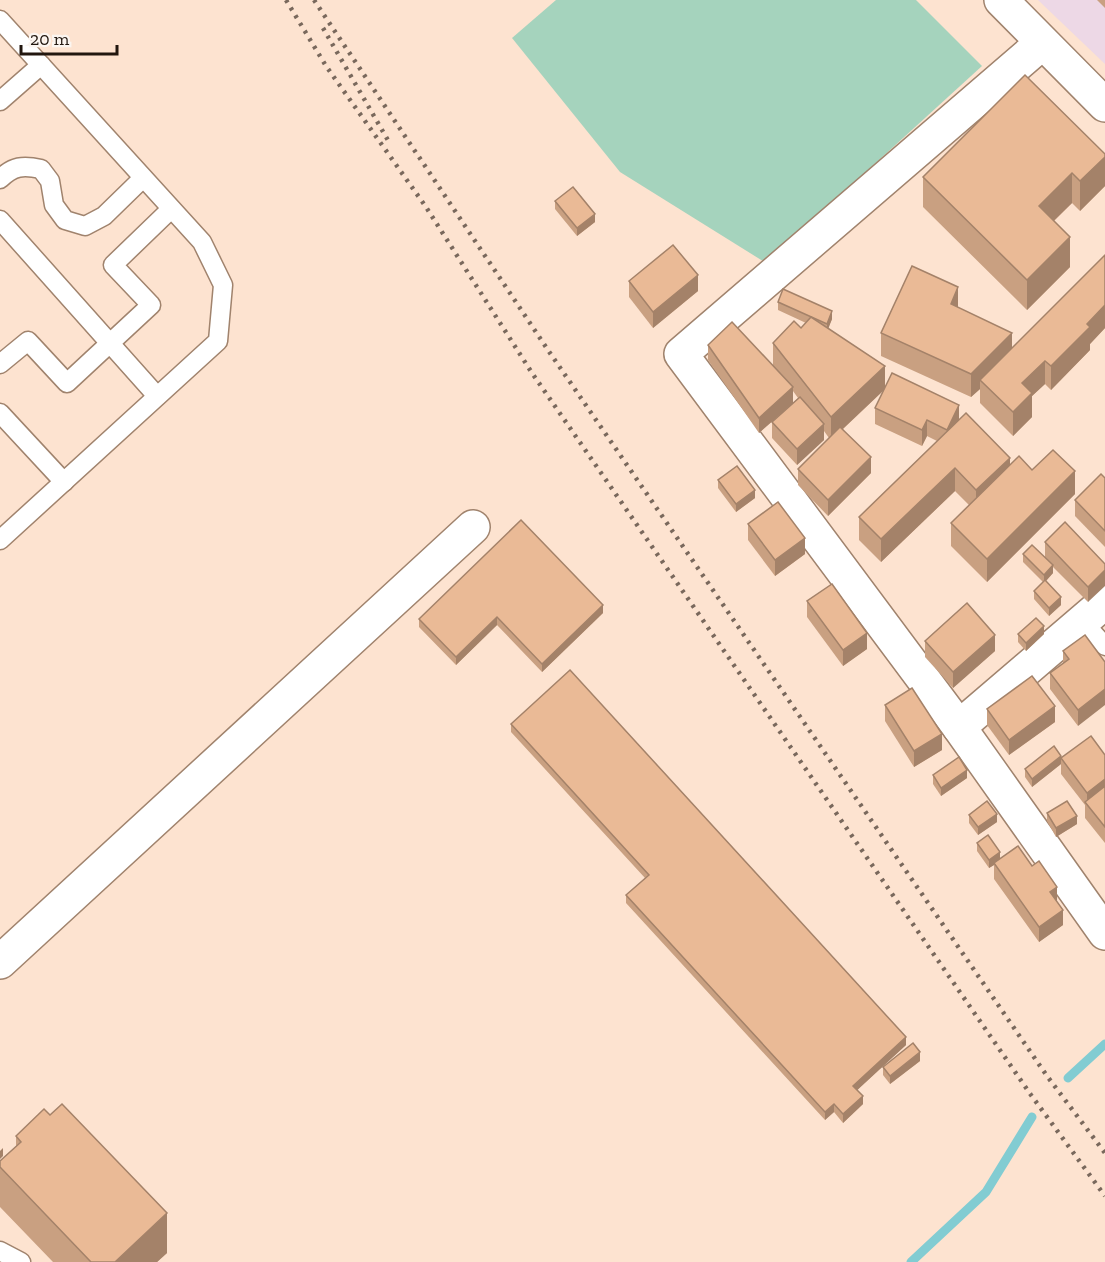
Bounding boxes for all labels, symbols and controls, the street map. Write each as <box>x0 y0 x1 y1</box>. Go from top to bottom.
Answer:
scale bar <box>21 18 117 56</box>
text: 20 m <box>30 28 70 50</box>

